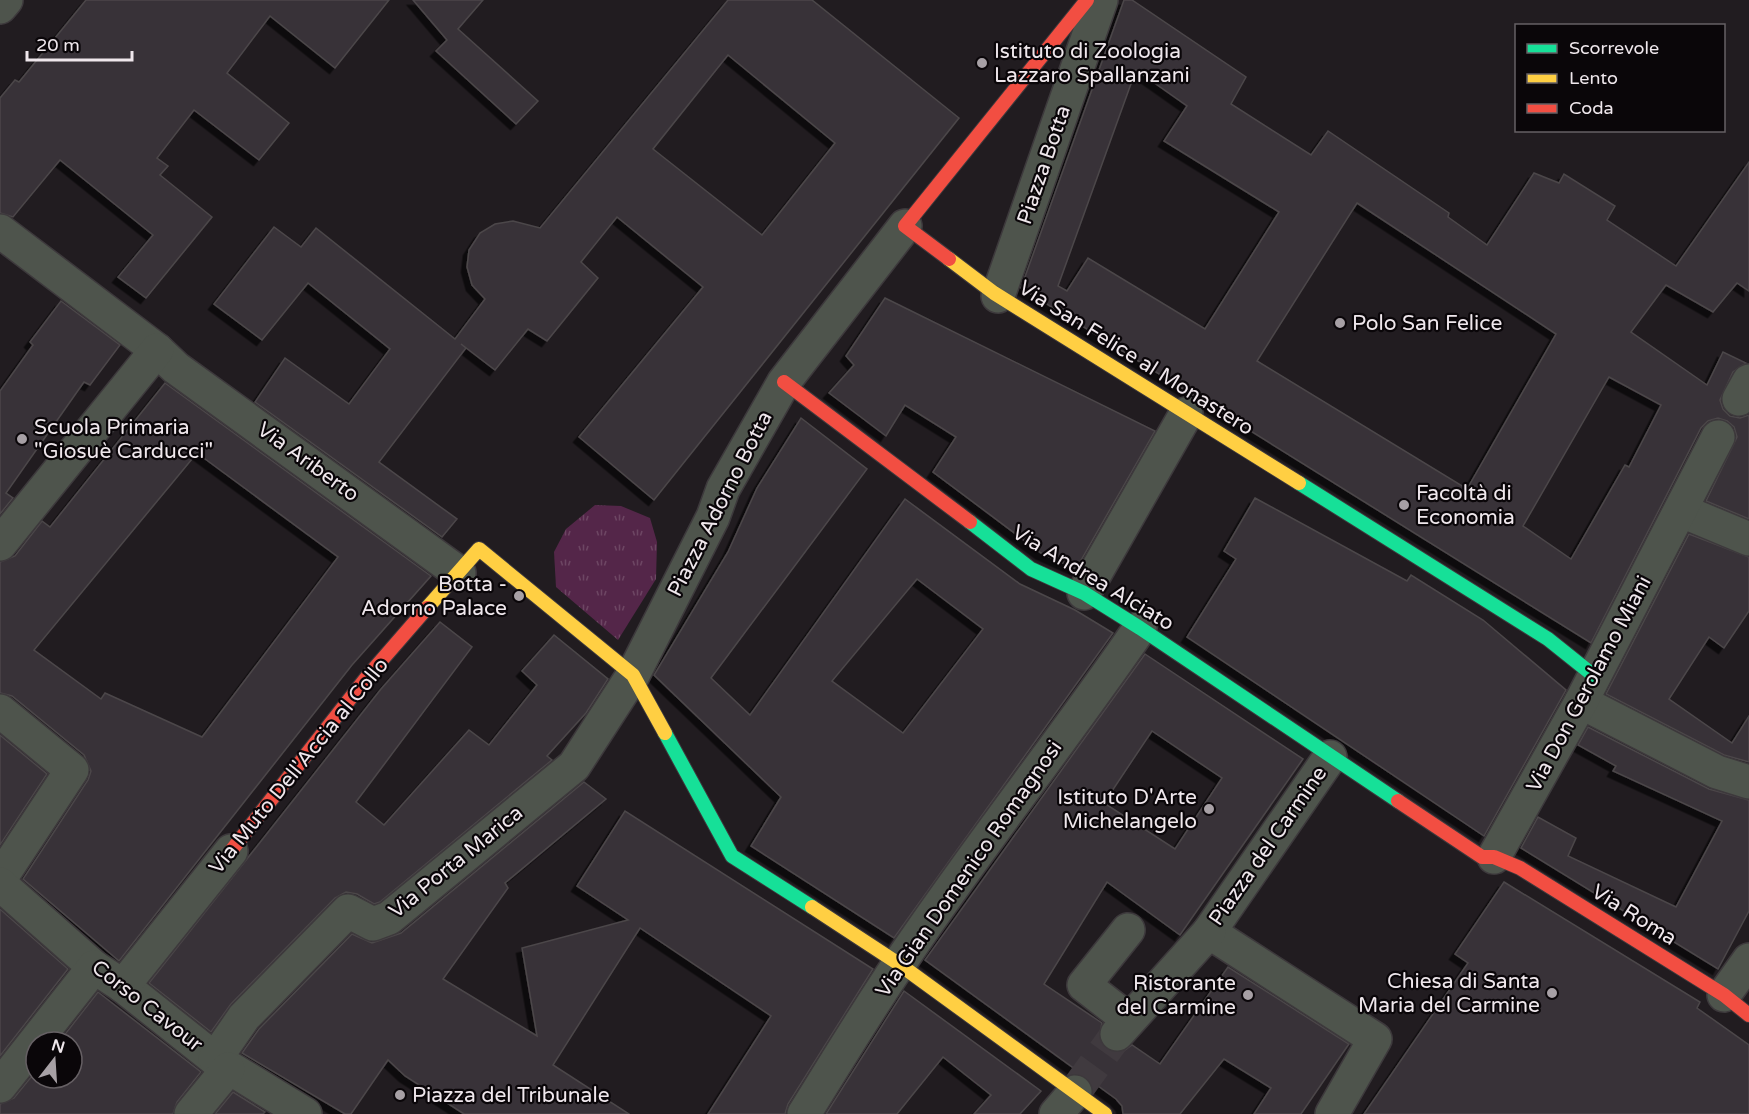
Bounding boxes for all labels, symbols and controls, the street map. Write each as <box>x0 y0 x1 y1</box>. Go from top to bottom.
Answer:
scale bar <box>27 24 132 62</box>
legend <box>1515 24 1725 132</box>
text: 20 m <box>36 34 80 56</box>
text: Scorrevole <box>1569 37 1659 59</box>
place label: Istituto di Zoologia Lazzaro Spallanzani <box>994 39 1190 88</box>
marker: Istituto di Zoologia Lazzaro Spallanzani <box>975 56 989 70</box>
text: Lento <box>1569 67 1618 89</box>
text: Coda <box>1569 97 1614 119</box>
street label: Piazza Botta <box>1012 102 1076 228</box>
street label: Via San Felice al Monastero <box>1014 275 1258 441</box>
place label: Polo San Felice <box>1352 311 1502 336</box>
marker: Polo San Felice <box>1333 316 1347 330</box>
street label: Piazza Adorno Botta <box>662 407 778 601</box>
place label: Scuola Primaria "Giosuè Carducci" <box>34 415 213 464</box>
street label: Via Ariberto <box>252 417 364 507</box>
marker: Scuola Primaria "Giosuè Carducci" <box>15 432 29 446</box>
place label: Facoltà di Economia <box>1416 481 1515 530</box>
marker: Facoltà di Economia <box>1397 498 1411 512</box>
street label: Via Andrea Alciato <box>1007 520 1179 636</box>
place label: Botta - Adorno Palace <box>361 572 507 621</box>
street label: Via Don Gerolamo Miani <box>1521 572 1657 796</box>
marker: Botta - Adorno Palace <box>512 589 526 603</box>
street label: Via Muto Dell'Accia al Collo <box>204 653 394 879</box>
street label: Via Gian Domenico Romagnosi <box>871 736 1067 1002</box>
street label: Piazza del Carmine <box>1204 761 1332 930</box>
place label: Istituto D'Arte Michelangelo <box>1057 785 1197 834</box>
street label: Via Porta Marica <box>384 800 528 924</box>
marker: Istituto D'Arte Michelangelo <box>1202 802 1216 816</box>
street label: Via Roma <box>1587 879 1681 951</box>
street label: Corso Cavour <box>86 955 208 1057</box>
place label: Chiesa di Santa Maria del Carmine <box>1358 969 1540 1018</box>
place label: Ristorante del Carmine <box>1117 971 1236 1020</box>
marker: Chiesa di Santa Maria del Carmine <box>1545 986 1559 1000</box>
marker: Ristorante del Carmine <box>1241 988 1255 1002</box>
north arrow <box>24 1030 84 1090</box>
text: N <box>49 1035 67 1058</box>
place label: Piazza del Tribunale <box>412 1083 610 1108</box>
marker: Piazza del Tribunale <box>393 1088 407 1102</box>

